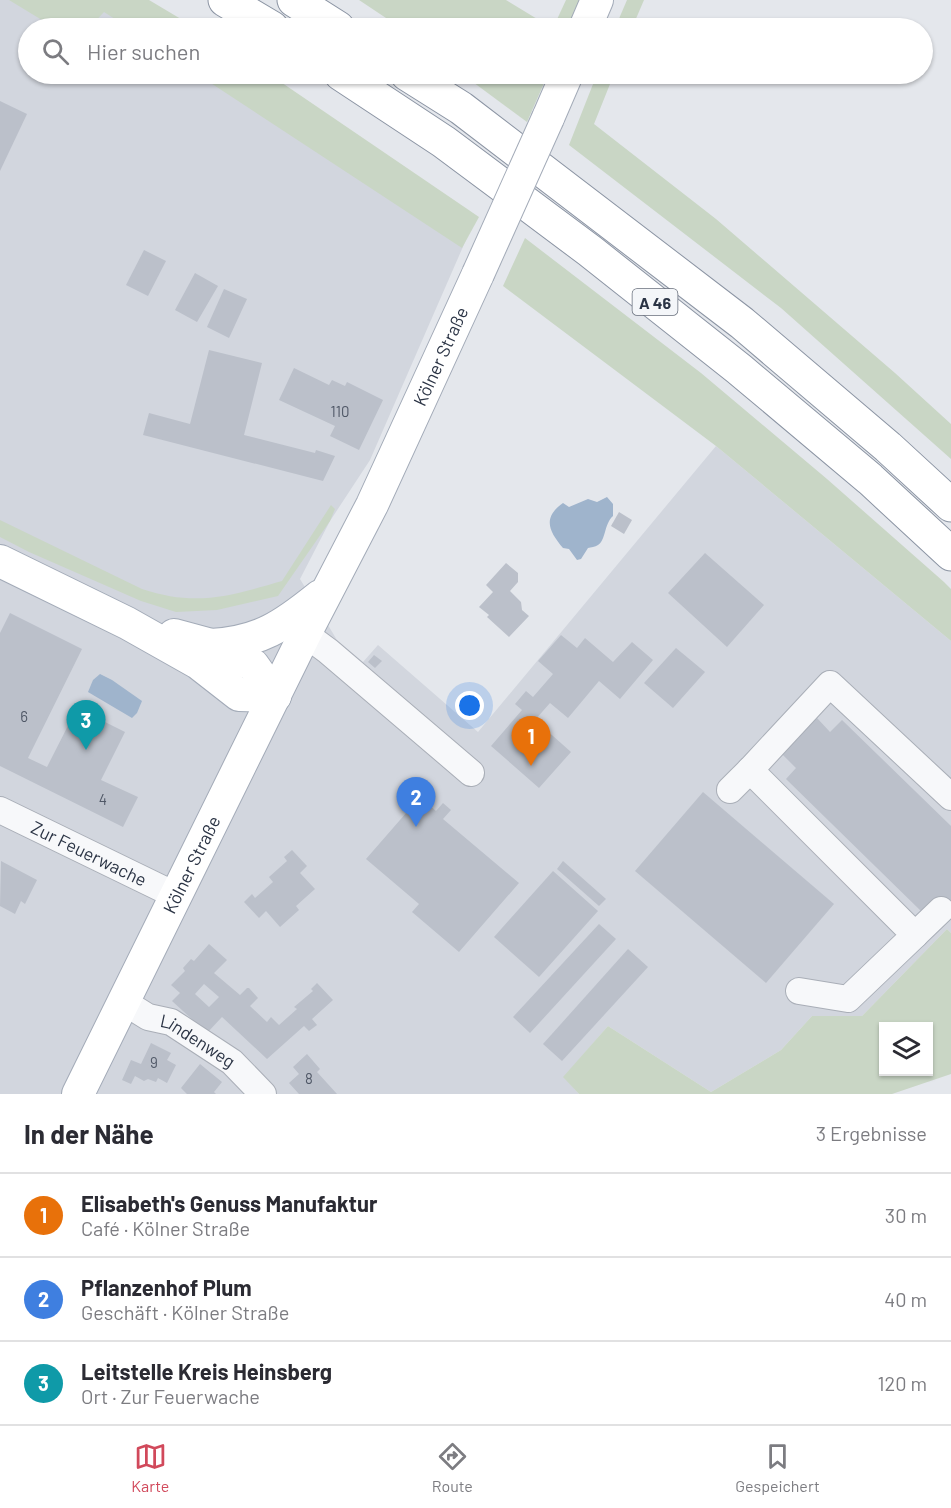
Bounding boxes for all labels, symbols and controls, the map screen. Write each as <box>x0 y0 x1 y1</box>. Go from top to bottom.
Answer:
search box <box>18 18 933 84</box>
icon: search <box>39 35 72 68</box>
text: Hier suchen <box>87 38 200 64</box>
road number: A 46 <box>632 289 678 315</box>
street label: Kölner Straße <box>408 303 472 409</box>
house number: 110 <box>330 402 350 420</box>
your location <box>455 691 484 720</box>
pin: 3 <box>66 700 106 750</box>
house number: 6 <box>20 707 28 725</box>
pin: 1 <box>512 716 550 766</box>
pin: 2 <box>396 778 436 827</box>
house number: 4 <box>99 790 107 808</box>
street label: Kölner Straße <box>158 812 225 917</box>
street label: Zur Feuerwache <box>28 816 150 891</box>
street label: Lindenweg <box>158 1009 240 1072</box>
map controls <box>879 1022 933 1076</box>
button: layers <box>879 1022 933 1076</box>
house number: 9 <box>150 1053 158 1071</box>
house number: 8 <box>305 1069 313 1087</box>
text: In der Nähe <box>24 1118 154 1149</box>
text: 3 Ergebnisse <box>816 1121 927 1145</box>
text: Elisabeth's Genuss Manufaktur <box>81 1190 377 1216</box>
text: 1 <box>40 1203 47 1227</box>
text: 30 m <box>885 1203 927 1227</box>
text: Café · Kölner Straße <box>81 1216 250 1240</box>
text: Pflanzenhof Plum <box>81 1274 252 1300</box>
text: 2 <box>38 1287 49 1311</box>
text: 40 m <box>884 1287 927 1311</box>
text: Geschäft · Kölner Straße <box>81 1300 289 1324</box>
text: Leitstelle Kreis Heinsberg <box>81 1358 332 1384</box>
text: 3 <box>38 1371 49 1395</box>
text: 120 m <box>877 1371 927 1395</box>
text: Ort · Zur Feuerwache <box>81 1384 260 1408</box>
tab: Karte <box>131 1440 169 1495</box>
tab: Route <box>432 1440 473 1495</box>
tab: Gespeichert <box>735 1440 820 1495</box>

